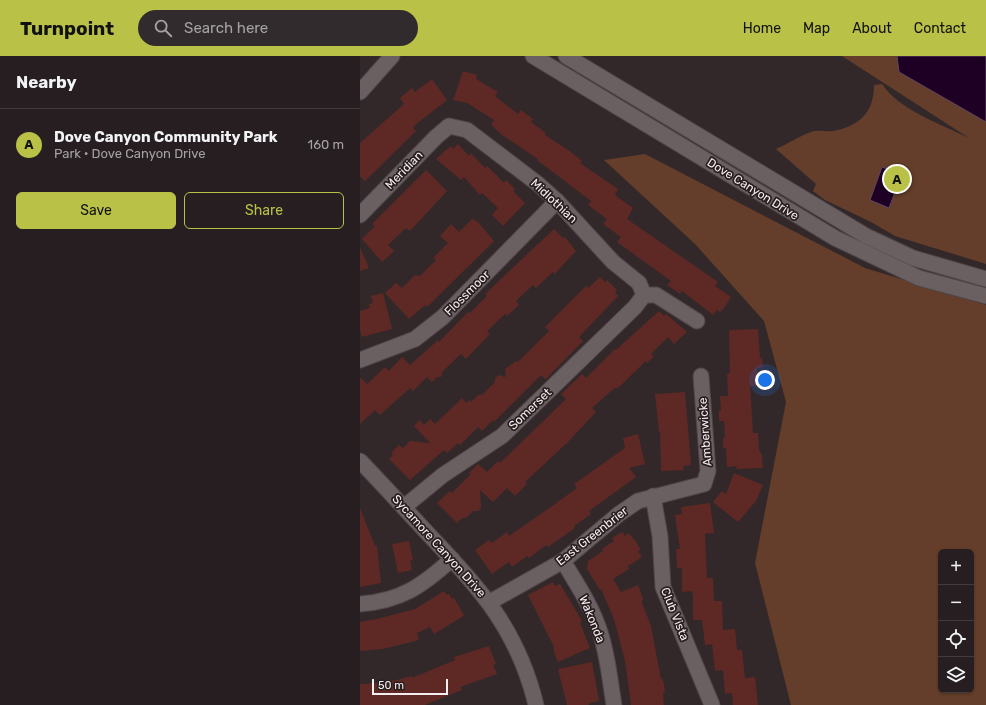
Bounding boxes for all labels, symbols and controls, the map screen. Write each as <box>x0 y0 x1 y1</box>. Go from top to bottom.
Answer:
search box <box>138 10 418 46</box>
text: Turnpoint <box>20 17 114 40</box>
icon: search <box>152 17 174 39</box>
text: Search here <box>184 19 268 37</box>
text: Home <box>743 20 781 37</box>
text: Map <box>803 20 830 37</box>
text: About <box>852 20 892 37</box>
text: Contact <box>914 20 966 37</box>
text: Nearby <box>16 72 77 92</box>
text: Dove Canyon Community Park <box>54 128 278 146</box>
text: A <box>24 137 34 152</box>
text: 160 m <box>308 137 344 152</box>
text: Park · Dove Canyon Drive <box>54 146 205 161</box>
street label: Meridian <box>382 148 426 192</box>
street label: Dove Canyon Drive <box>705 155 802 223</box>
pin: A <box>884 164 910 194</box>
street label: Midlothian <box>528 176 580 226</box>
button: Save <box>16 192 176 229</box>
button: Share <box>184 192 344 229</box>
street label: Flossmoor <box>442 267 493 318</box>
your location <box>755 370 775 390</box>
street label: Somerset <box>506 385 554 433</box>
street label: Amberwicke <box>696 397 714 467</box>
street label: Sycamore Canyon Drive <box>389 492 489 600</box>
street label: East Greenbrier <box>553 503 631 568</box>
map controls <box>938 549 974 693</box>
button: + <box>938 549 974 585</box>
street label: Club Vista <box>658 585 692 643</box>
button: − <box>938 585 974 621</box>
street label: Wakonda <box>576 593 608 645</box>
button: locate <box>938 621 974 657</box>
button: layers <box>938 657 974 693</box>
scale bar <box>372 677 448 696</box>
text: 50 m <box>378 679 404 692</box>

